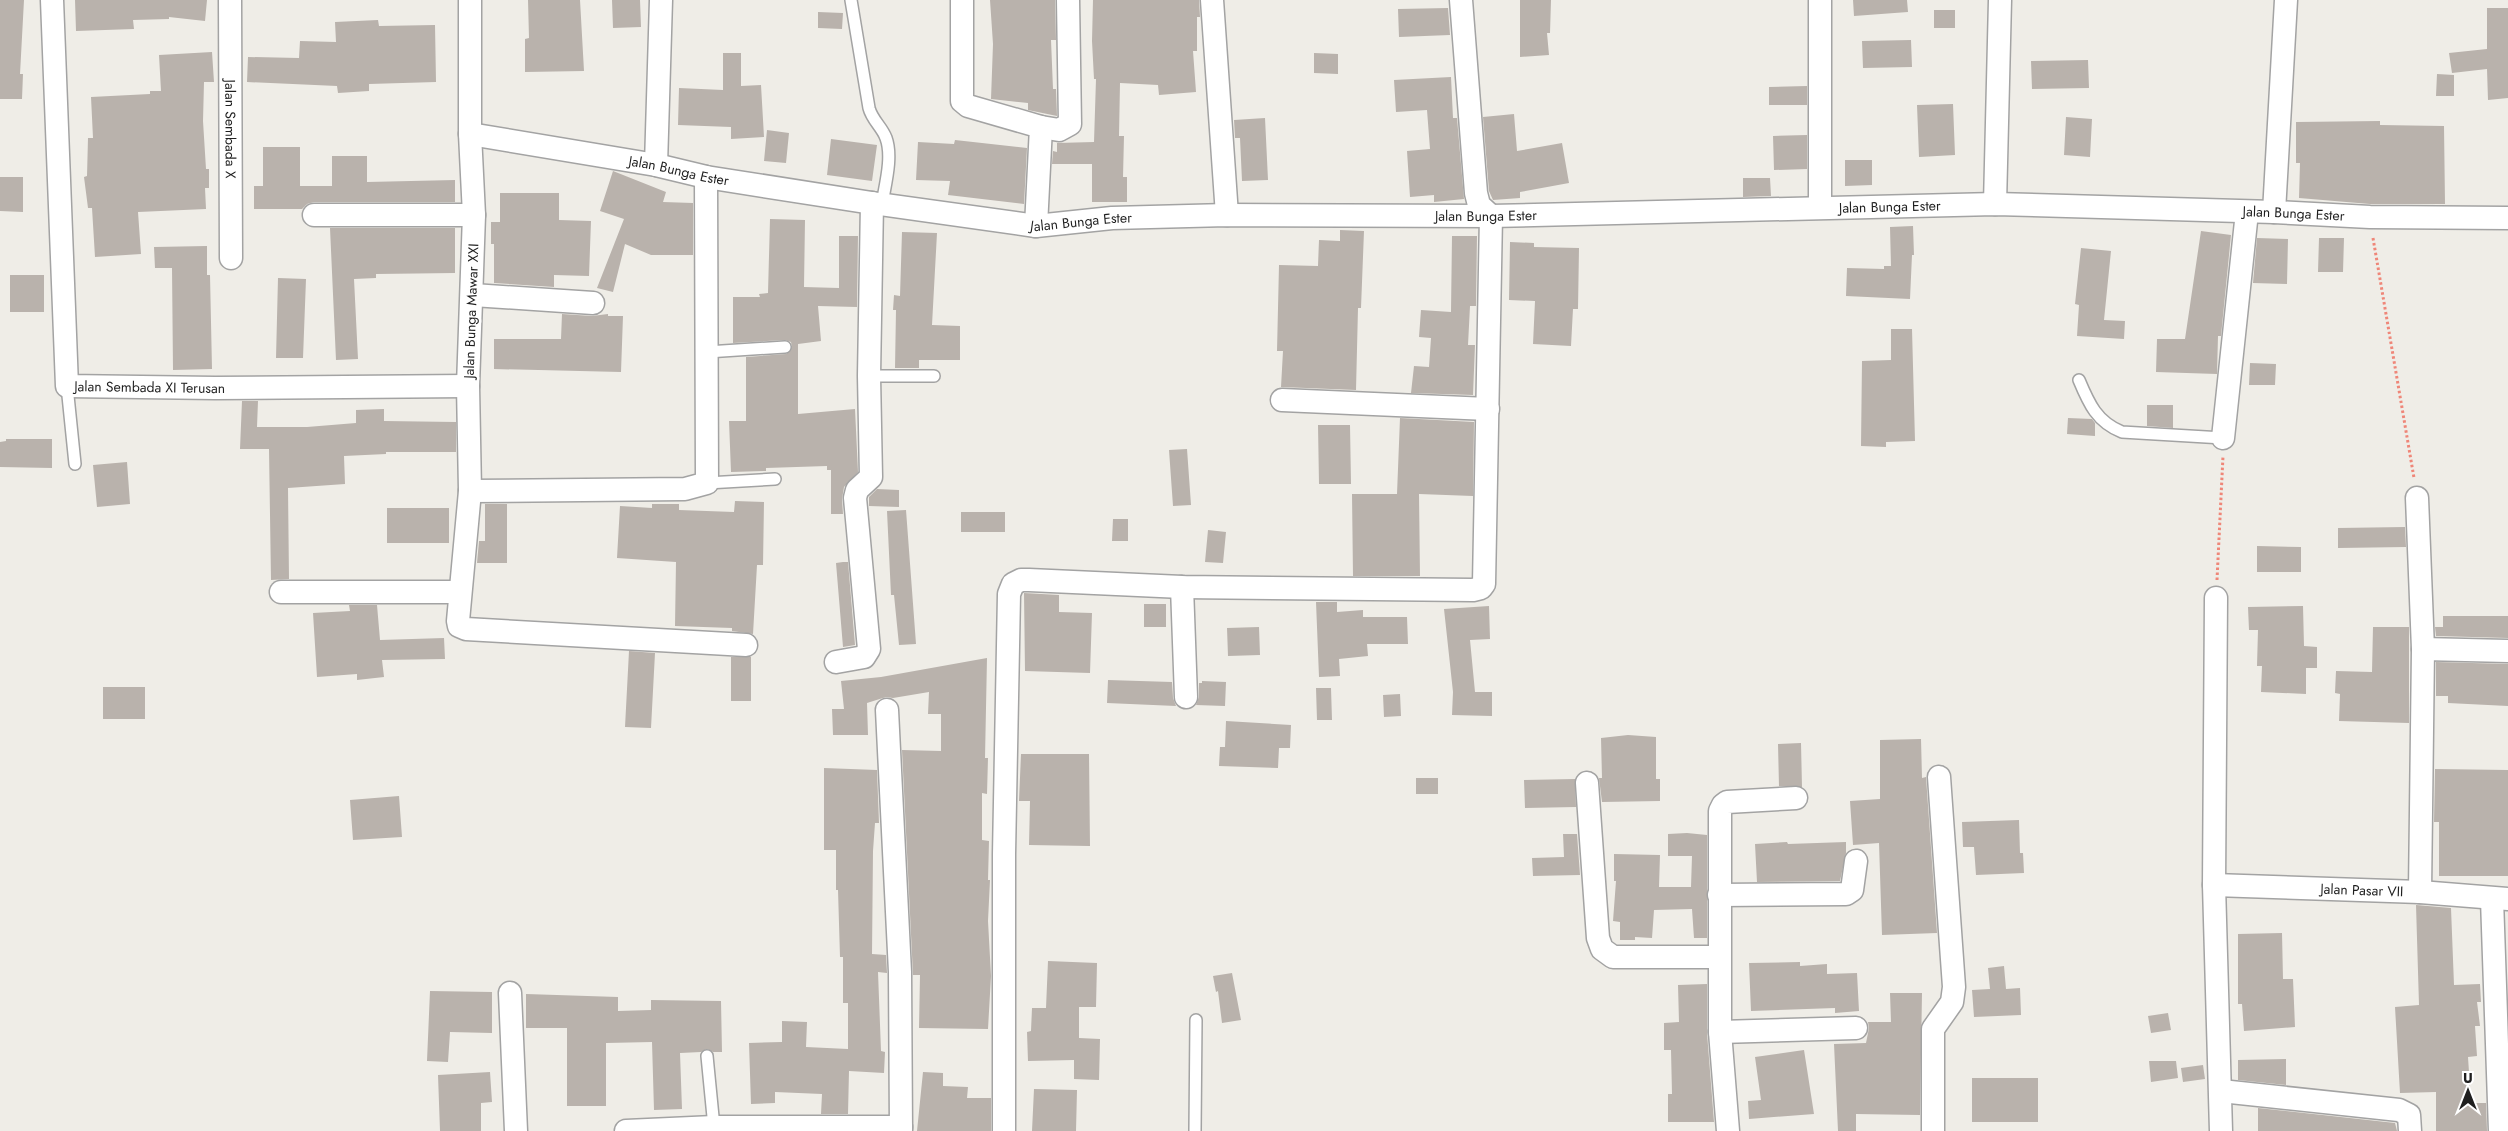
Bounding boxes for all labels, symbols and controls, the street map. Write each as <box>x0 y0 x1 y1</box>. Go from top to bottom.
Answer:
street label: Jalan Sembada X <box>220 78 241 179</box>
street label: Jalan Bunga Ester <box>625 150 730 190</box>
street label: Jalan Bunga Ester <box>1837 195 1941 218</box>
street label: Jalan Bunga Ester <box>2240 201 2345 226</box>
street label: Jalan Bunga Ester <box>1433 205 1537 226</box>
street label: Jalan Bunga Ester <box>1027 207 1132 236</box>
street label: Jalan Bunga Mawar XXI <box>459 243 483 381</box>
street label: Jalan Sembada XI Terusan <box>72 376 225 398</box>
street label: Jalan Pasar VII <box>2318 879 2404 901</box>
north arrow <box>2443 1066 2493 1116</box>
text: U <box>2463 1068 2473 1088</box>

